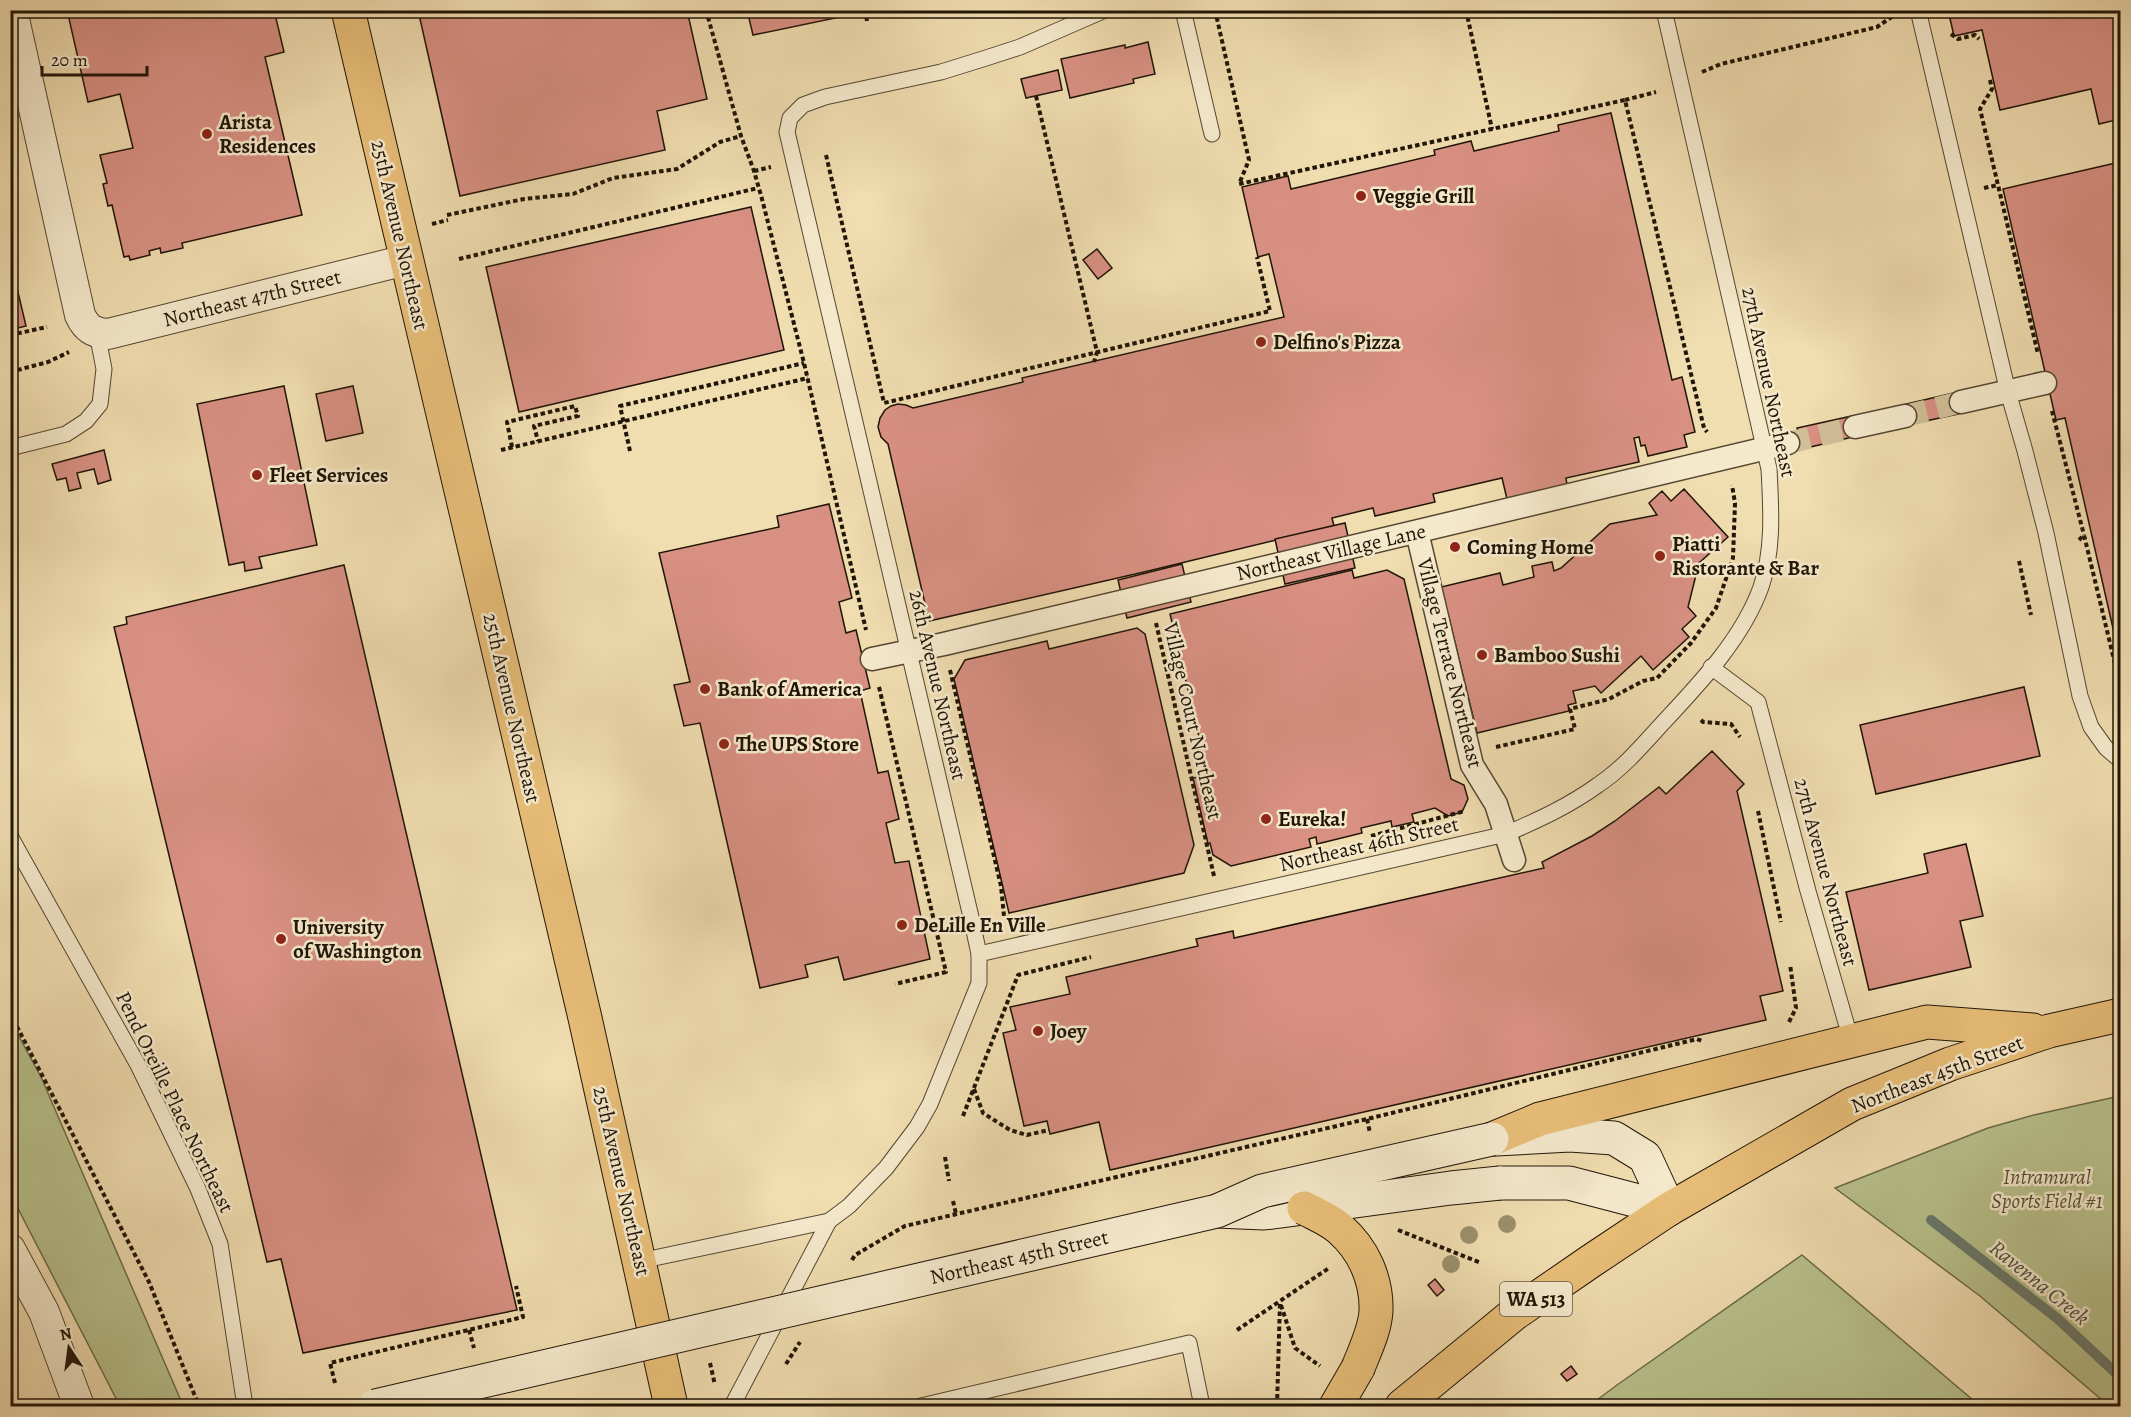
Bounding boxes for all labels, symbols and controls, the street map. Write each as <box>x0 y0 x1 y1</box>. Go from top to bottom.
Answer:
scale bar <box>42 39 147 77</box>
text: 20 m <box>51 48 88 72</box>
place label: Arista Residences <box>218 108 316 160</box>
marker: Arista Residences <box>200 127 214 141</box>
street label: 25th Avenue Northeast <box>365 137 435 333</box>
place label: Veggie Grill <box>1372 182 1475 210</box>
marker: Veggie Grill <box>1354 189 1368 203</box>
street label: Northeast 47th Street <box>160 262 344 334</box>
street label: 27th Avenue Northeast <box>1735 284 1803 480</box>
place label: Delfino's Pizza <box>1273 328 1402 356</box>
marker: Delfino's Pizza <box>1254 335 1268 349</box>
place label: Fleet Services <box>269 461 388 489</box>
marker: Fleet Services <box>250 468 264 482</box>
street label: Northeast Village Lane <box>1234 517 1428 587</box>
place label: Piatti Ristorante & Bar <box>1672 530 1820 582</box>
place label: Coming Home <box>1467 533 1594 561</box>
marker: Coming Home <box>1448 540 1462 554</box>
marker: Piatti Ristorante & Bar <box>1653 549 1667 563</box>
street label: Village Terrace Northeast <box>1410 554 1490 771</box>
street label: 26th Avenue Northeast <box>902 587 974 783</box>
street label: 25th Avenue Northeast <box>477 610 547 806</box>
street label: Village Court Northeast <box>1156 619 1229 822</box>
place label: Bamboo Sushi <box>1494 641 1620 669</box>
marker: Bamboo Sushi <box>1475 648 1489 662</box>
place label: Bank of America <box>717 675 863 703</box>
marker: Bank of America <box>698 682 712 696</box>
place label: The UPS Store <box>736 730 859 758</box>
marker: The UPS Store <box>717 737 731 751</box>
street label: 27th Avenue Northeast <box>1787 775 1865 969</box>
place label: Eureka! <box>1278 805 1346 833</box>
street label: Northeast 46th Street <box>1277 810 1461 878</box>
marker: Eureka! <box>1259 812 1273 826</box>
place label: DeLille En Ville <box>914 911 1046 939</box>
place label: University of Washington <box>293 913 422 965</box>
marker: DeLille En Ville <box>895 918 909 932</box>
marker: University of Washington <box>274 932 288 946</box>
street label: Pend Oreille Place Northeast <box>109 987 241 1217</box>
place label: Joey <box>1050 1017 1088 1045</box>
marker: Joey <box>1031 1024 1045 1038</box>
street label: Northeast 45th Street <box>1847 1028 2027 1120</box>
street label: 25th Avenue Northeast <box>587 1083 657 1279</box>
park label: Intramural Sports Field #1 <box>1991 1163 2103 1215</box>
street label: Northeast 45th Street <box>927 1223 1111 1291</box>
water label: Ravenna Creek <box>1983 1233 2096 1333</box>
road number: WA 513 <box>1500 1282 1572 1316</box>
north arrow <box>39 1318 99 1378</box>
text: N <box>58 1322 74 1346</box>

